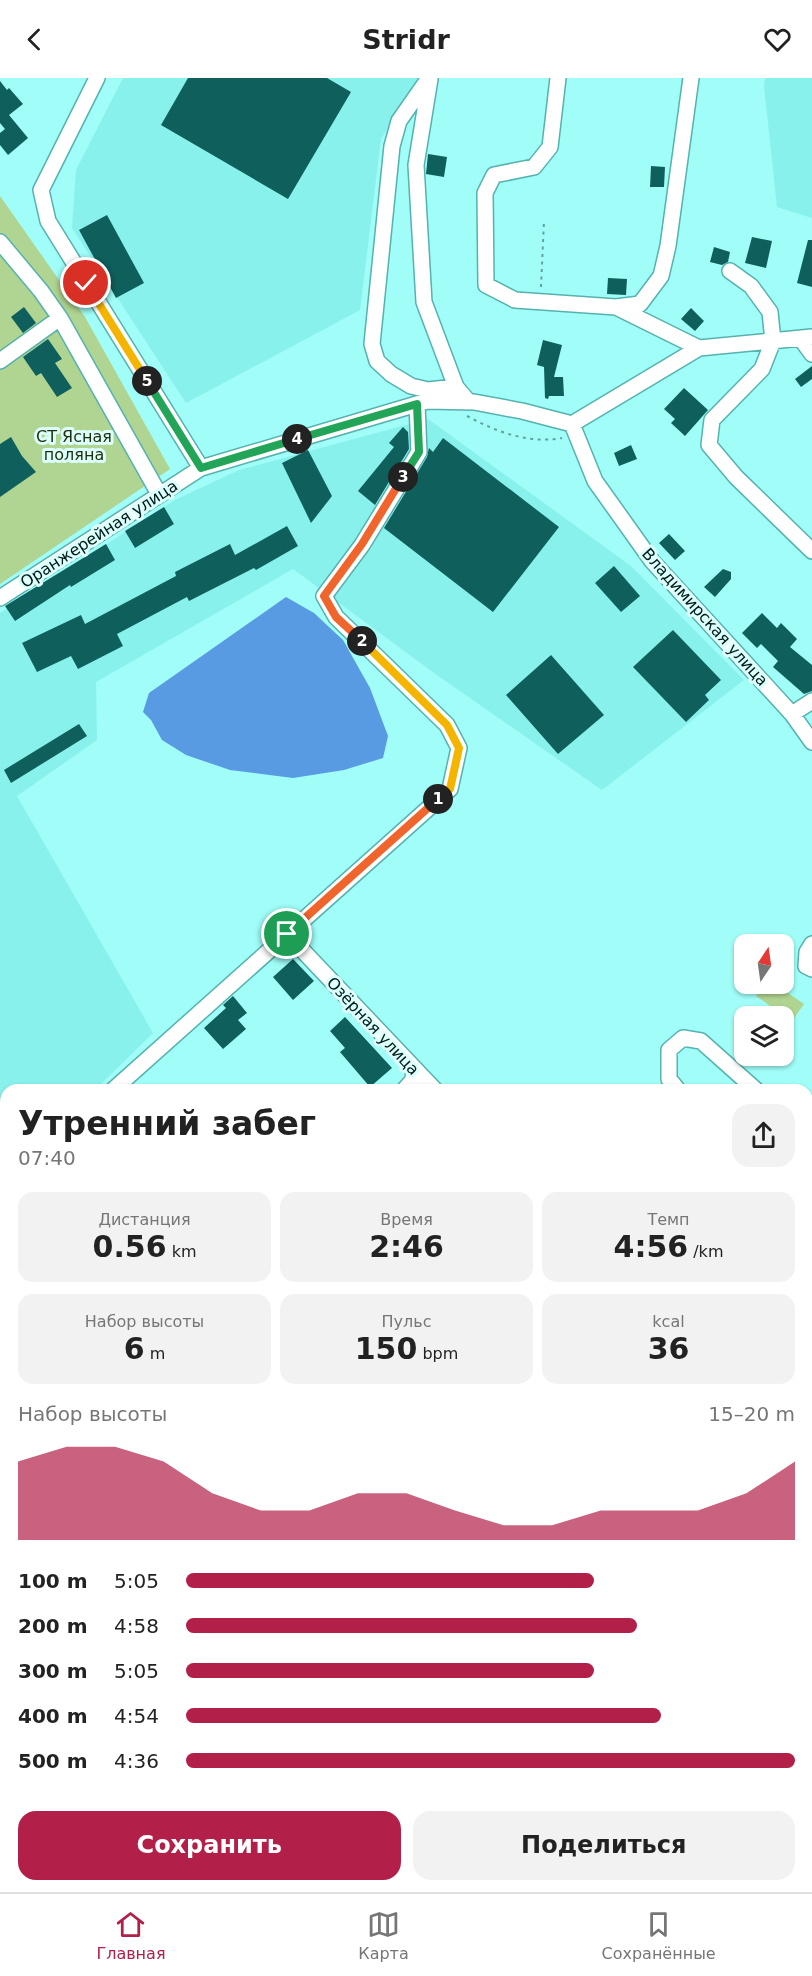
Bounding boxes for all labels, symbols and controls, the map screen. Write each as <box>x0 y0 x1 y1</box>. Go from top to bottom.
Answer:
icon: back <box>18 23 51 56</box>
icon: heart <box>761 23 794 56</box>
text: Stridr <box>362 24 450 55</box>
pin <box>60 257 111 308</box>
icon: check <box>69 266 102 299</box>
pin: 5 <box>132 366 162 396</box>
text: 5 <box>141 371 153 390</box>
pin: 4 <box>282 424 312 454</box>
park label: СТ Ясная поляна <box>36 427 112 464</box>
text: 4 <box>291 429 303 448</box>
pin: 3 <box>388 462 418 492</box>
text: 3 <box>397 467 409 486</box>
street label: Оранжерейная улица <box>17 476 181 592</box>
street label: Владимирская улица <box>638 544 772 690</box>
pin: 2 <box>347 626 377 656</box>
text: 2 <box>356 631 368 650</box>
pin: 1 <box>423 784 453 814</box>
text: 1 <box>432 789 444 808</box>
pin <box>261 908 312 959</box>
icon: arrive <box>270 917 303 950</box>
north arrow <box>734 934 794 994</box>
map controls <box>734 934 794 1066</box>
street label: Озёрная улица <box>323 973 423 1079</box>
button: layers <box>734 1006 794 1066</box>
text: Утренний забег <box>18 1104 316 1143</box>
button: share <box>732 1104 795 1167</box>
text: 07:40 <box>18 1146 76 1170</box>
text: Дистанция <box>98 1210 191 1229</box>
text: Время <box>380 1210 433 1229</box>
text: Темп <box>647 1210 690 1229</box>
text: 0.56 <box>93 1229 167 1264</box>
text: 2:46 <box>369 1229 444 1264</box>
text: 4:56 <box>614 1229 688 1264</box>
text: km <box>167 1242 196 1261</box>
text: /km <box>688 1242 723 1261</box>
text: Набор высоты <box>85 1312 204 1331</box>
text: Пульс <box>382 1312 431 1331</box>
text: kcal <box>652 1312 685 1331</box>
text: 6 <box>124 1331 145 1366</box>
text: 150 <box>355 1331 417 1366</box>
text: 36 <box>648 1331 689 1366</box>
text: m <box>145 1344 165 1363</box>
text: bpm <box>417 1344 458 1363</box>
text: Набор высоты <box>18 1402 167 1426</box>
text: 15–20 m <box>708 1402 795 1426</box>
text: 100 m <box>18 1569 88 1593</box>
text: 5:05 <box>114 1569 159 1593</box>
text: 200 m <box>18 1614 88 1638</box>
text: 4:58 <box>114 1614 159 1638</box>
text: 300 m <box>18 1659 88 1683</box>
text: 5:05 <box>114 1659 159 1683</box>
text: 400 m <box>18 1704 88 1728</box>
text: 4:54 <box>114 1704 159 1728</box>
text: 500 m <box>18 1749 88 1773</box>
text: 4:36 <box>114 1749 159 1773</box>
button: Сохранить <box>18 1811 401 1880</box>
button: Поделиться <box>413 1811 795 1880</box>
tab: Главная <box>96 1908 166 1963</box>
tab: Карта <box>358 1908 409 1963</box>
tab: Сохранённые <box>602 1908 716 1963</box>

